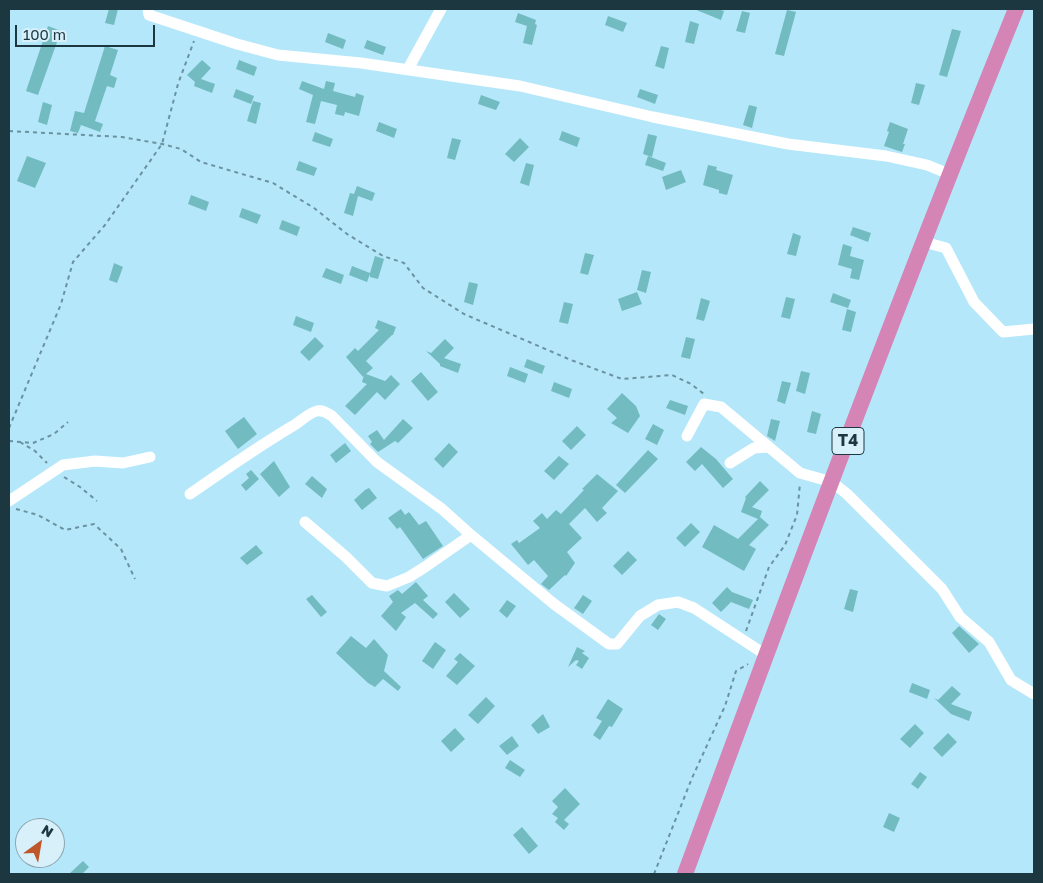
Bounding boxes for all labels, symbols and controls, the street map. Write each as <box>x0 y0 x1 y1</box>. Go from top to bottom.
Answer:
scale bar <box>18 15 158 47</box>
text: 100 m <box>23 25 66 43</box>
road number: T4 <box>832 428 864 454</box>
north arrow <box>15 818 65 868</box>
text: N <box>39 821 57 841</box>

